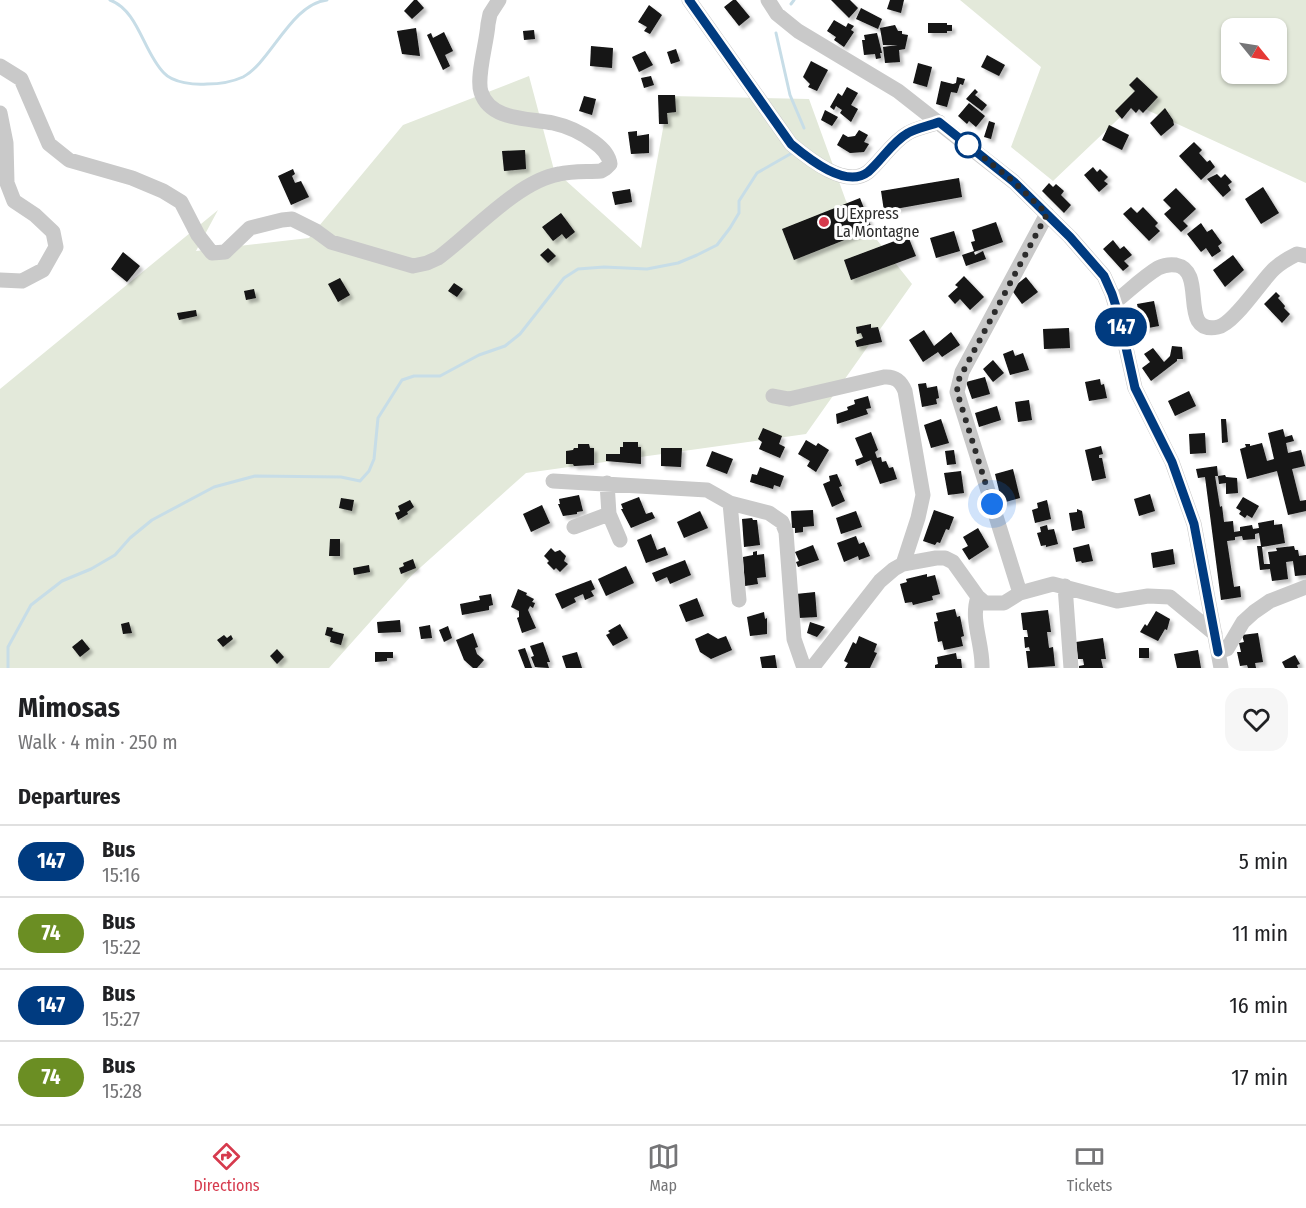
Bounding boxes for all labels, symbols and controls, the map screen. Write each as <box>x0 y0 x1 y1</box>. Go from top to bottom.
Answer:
north arrow <box>1221 18 1287 84</box>
map controls <box>1221 18 1287 84</box>
unlabelled marker <box>955 132 981 158</box>
place label: U Express La Montagne <box>836 204 920 241</box>
marker: U Express La Montagne <box>817 215 831 229</box>
line badge: 147 <box>1086 308 1156 346</box>
text: 147 <box>1107 314 1135 340</box>
your location <box>977 489 1007 519</box>
button: heart <box>1225 688 1288 751</box>
text: Mimosas <box>18 691 120 724</box>
text: Walk · 4 min · 250 m <box>18 730 178 754</box>
text: Departures <box>18 783 120 810</box>
text: Bus <box>102 836 135 863</box>
text: 147 <box>37 848 65 874</box>
text: 5 min <box>1239 848 1288 875</box>
text: 15:16 <box>102 863 140 887</box>
text: Bus <box>102 908 135 935</box>
text: 74 <box>41 920 61 946</box>
text: 11 min <box>1232 920 1288 947</box>
text: 15:22 <box>102 935 141 959</box>
text: Bus <box>102 980 135 1007</box>
text: 147 <box>37 992 65 1018</box>
text: 16 min <box>1229 992 1288 1019</box>
text: 15:27 <box>102 1007 140 1031</box>
text: Bus <box>102 1052 135 1079</box>
text: 74 <box>41 1064 61 1090</box>
text: 17 min <box>1231 1064 1288 1091</box>
text: 15:28 <box>102 1079 142 1103</box>
tab: Directions <box>194 1140 260 1195</box>
tab: Map <box>647 1140 680 1195</box>
tab: Tickets <box>1067 1140 1112 1195</box>

